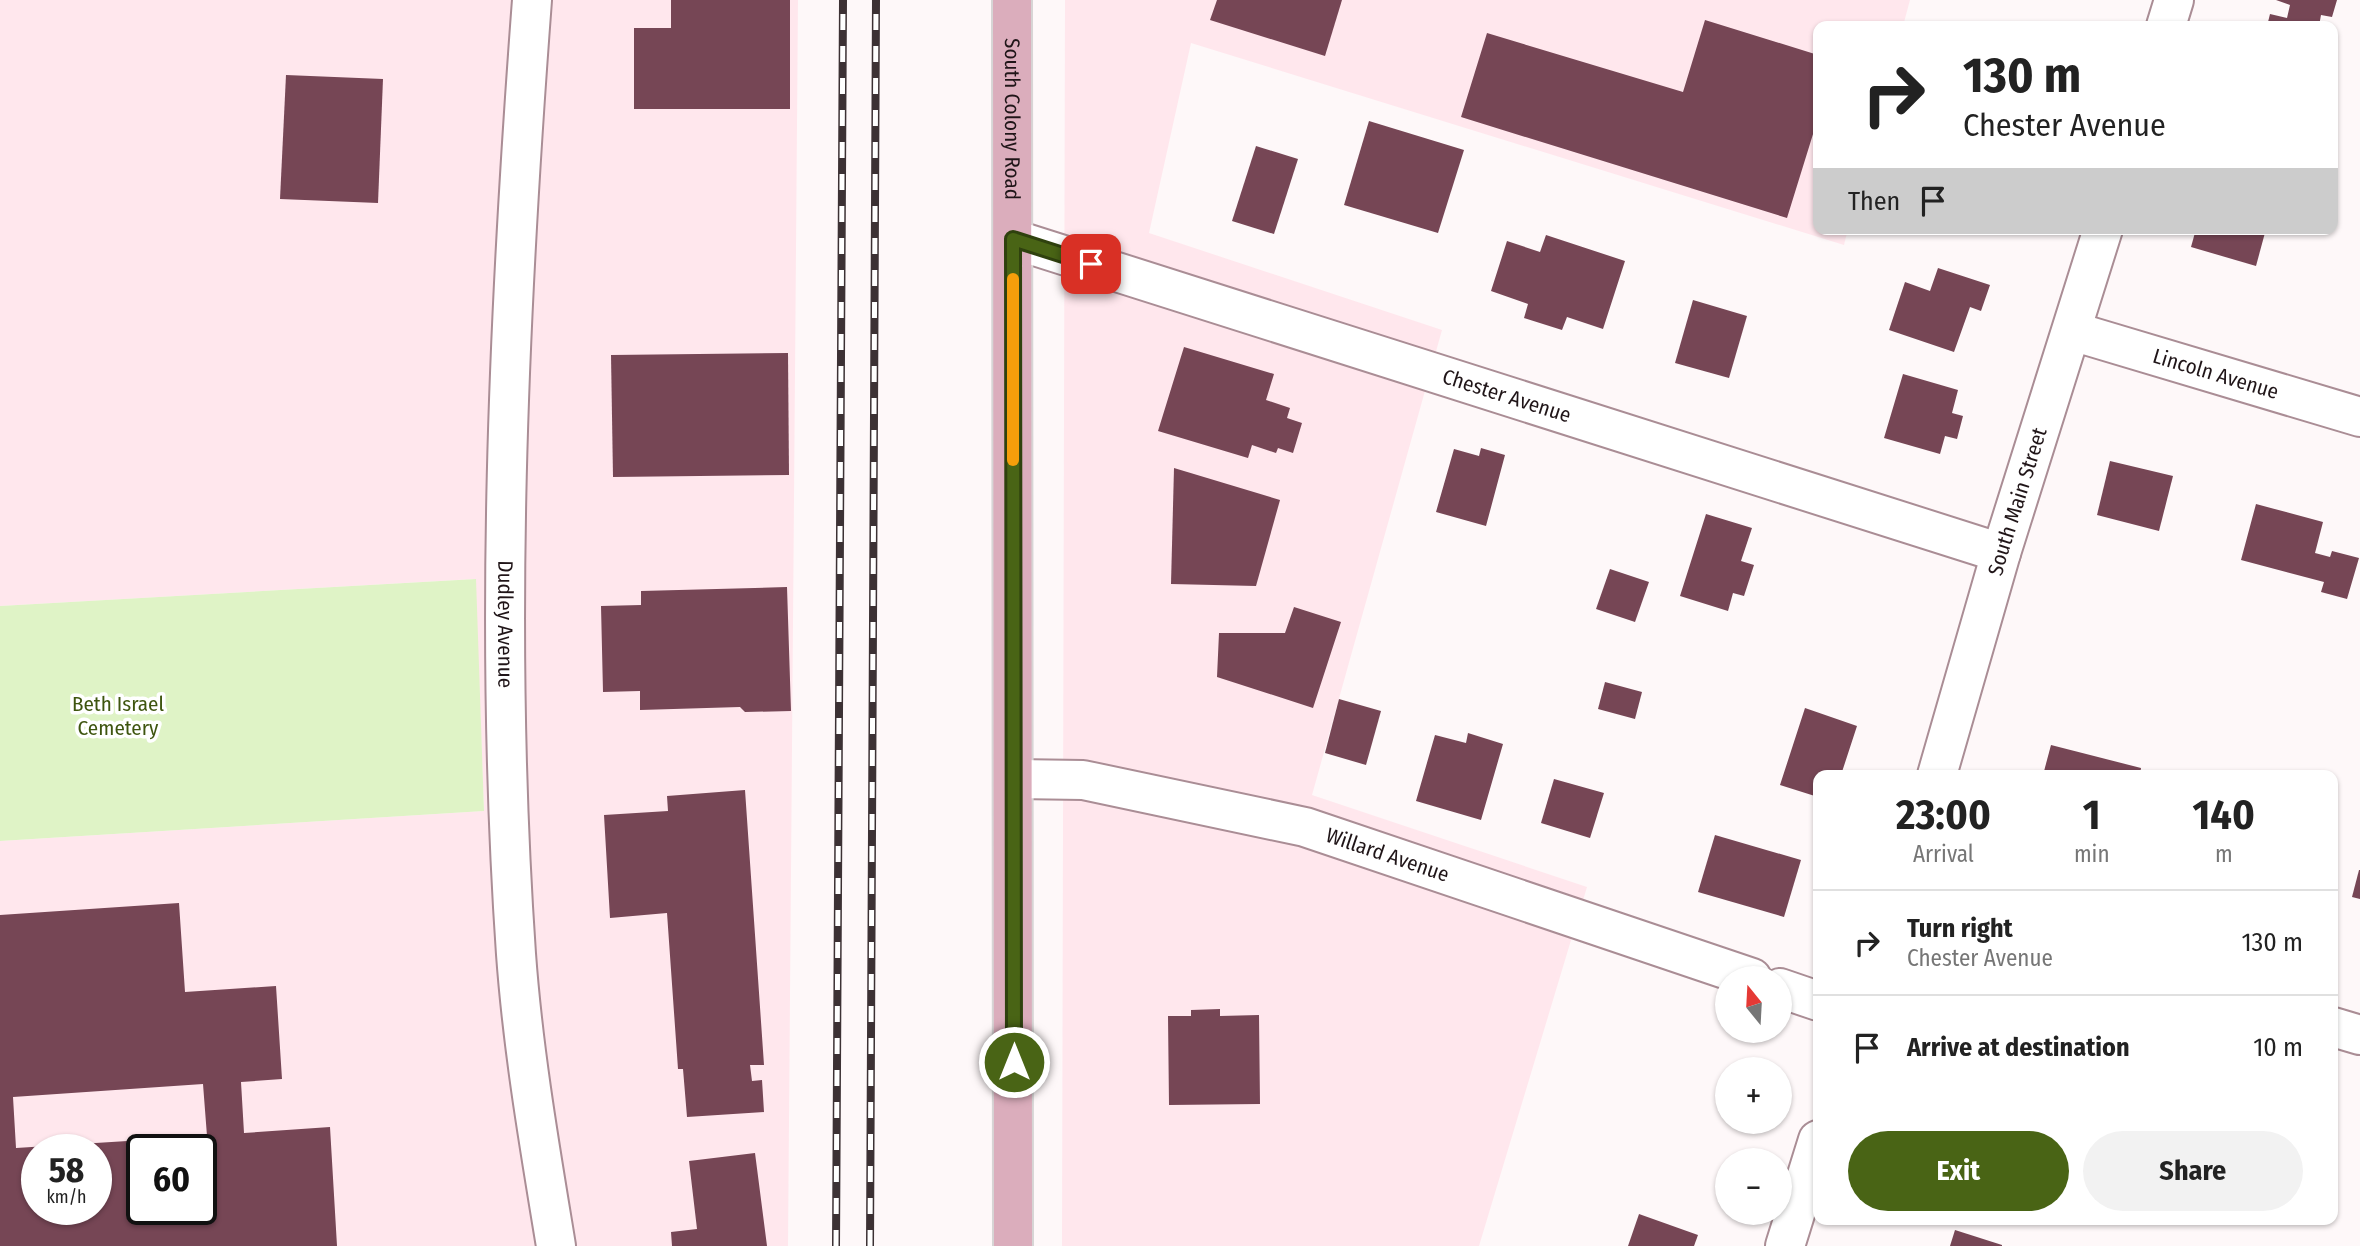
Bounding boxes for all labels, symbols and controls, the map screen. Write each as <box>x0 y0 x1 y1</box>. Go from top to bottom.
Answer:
street label: South Colony Road <box>999 38 1025 200</box>
text: 130 m <box>1963 46 2081 105</box>
icon: right <box>1848 49 1939 140</box>
text: Chester Avenue <box>1963 106 2166 144</box>
icon: arrive <box>1914 182 1952 220</box>
text: Then <box>1848 186 1900 217</box>
pin <box>1061 234 1121 294</box>
icon: arrive <box>1072 245 1110 283</box>
street label: Lincoln Avenue <box>2150 343 2282 405</box>
street label: Chester Avenue <box>1439 363 1574 428</box>
street label: South Main Street <box>1982 424 2053 579</box>
street label: Dudley Avenue <box>492 560 518 688</box>
park label: Beth Israel Cemetery <box>72 691 164 741</box>
text: 23:00 <box>1896 790 1991 840</box>
text: 1 <box>2083 790 2101 840</box>
text: 140 <box>2193 790 2255 840</box>
street label: Willard Avenue <box>1323 822 1452 888</box>
text: Arrival <box>1913 840 1974 868</box>
text: min <box>2074 840 2110 868</box>
text: m <box>2215 840 2233 868</box>
text: Turn right <box>1907 913 2013 944</box>
icon: right <box>1848 924 1886 962</box>
text: 130 m <box>2241 927 2303 958</box>
text: Chester Avenue <box>1907 944 2053 972</box>
north arrow <box>1715 966 1792 1043</box>
map controls <box>1715 966 1792 1225</box>
position arrow <box>977 1025 1051 1099</box>
icon: arrive <box>1848 1029 1886 1067</box>
text: Arrive at destination <box>1907 1032 2130 1063</box>
text: 10 m <box>2253 1032 2303 1063</box>
button: + <box>1715 1057 1792 1134</box>
button: Exit <box>1848 1131 2069 1211</box>
button: Share <box>2083 1131 2303 1211</box>
speed limit sign: 60 <box>126 1134 217 1225</box>
button: − <box>1715 1148 1792 1225</box>
text: 58 <box>49 1149 84 1191</box>
text: km/h <box>46 1186 87 1208</box>

